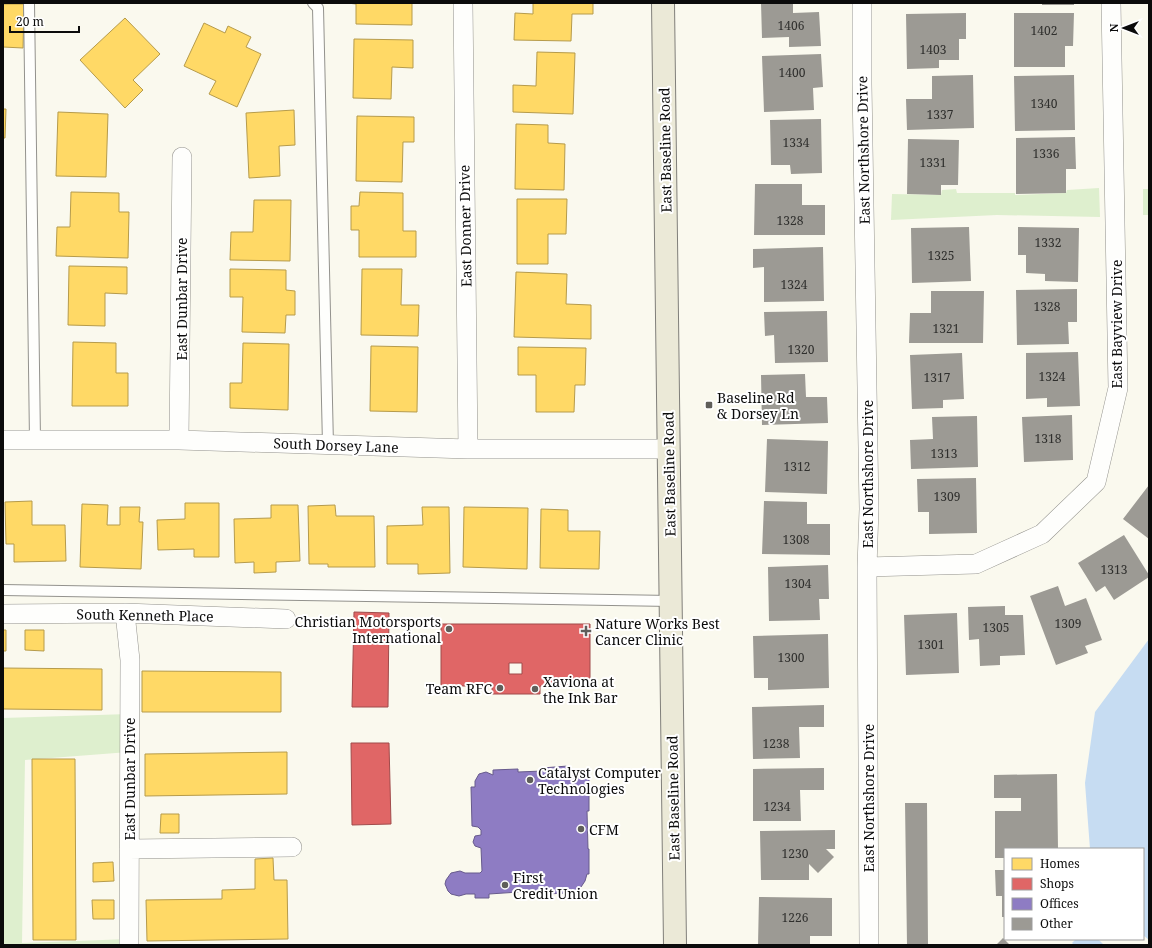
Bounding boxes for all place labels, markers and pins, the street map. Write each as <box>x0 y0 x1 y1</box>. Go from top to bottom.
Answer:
place label: Baseline Rd & Dorsey Ln <box>717 388 799 423</box>
marker: Baseline Rd & Dorsey Ln <box>704 400 714 410</box>
place label: Christian Motorsports International <box>295 612 442 647</box>
place label: Nature Works Best Cancer Clinic <box>595 614 720 649</box>
marker: Christian Motorsports International <box>444 624 454 634</box>
marker: Nature Works Best Cancer Clinic <box>580 625 592 637</box>
place label: Xaviona at the Ink Bar <box>543 672 618 707</box>
place label: Team RFC <box>426 679 492 698</box>
marker: Team RFC <box>495 683 505 693</box>
marker: Xaviona at the Ink Bar <box>530 684 540 694</box>
place label: Catalyst Computer Technologies <box>538 763 661 798</box>
marker: Catalyst Computer Technologies <box>525 775 535 785</box>
place label: CFM <box>589 820 619 839</box>
marker: CFM <box>576 824 586 834</box>
place label: First Credit Union <box>513 868 598 903</box>
marker: First Credit Union <box>500 880 510 890</box>

